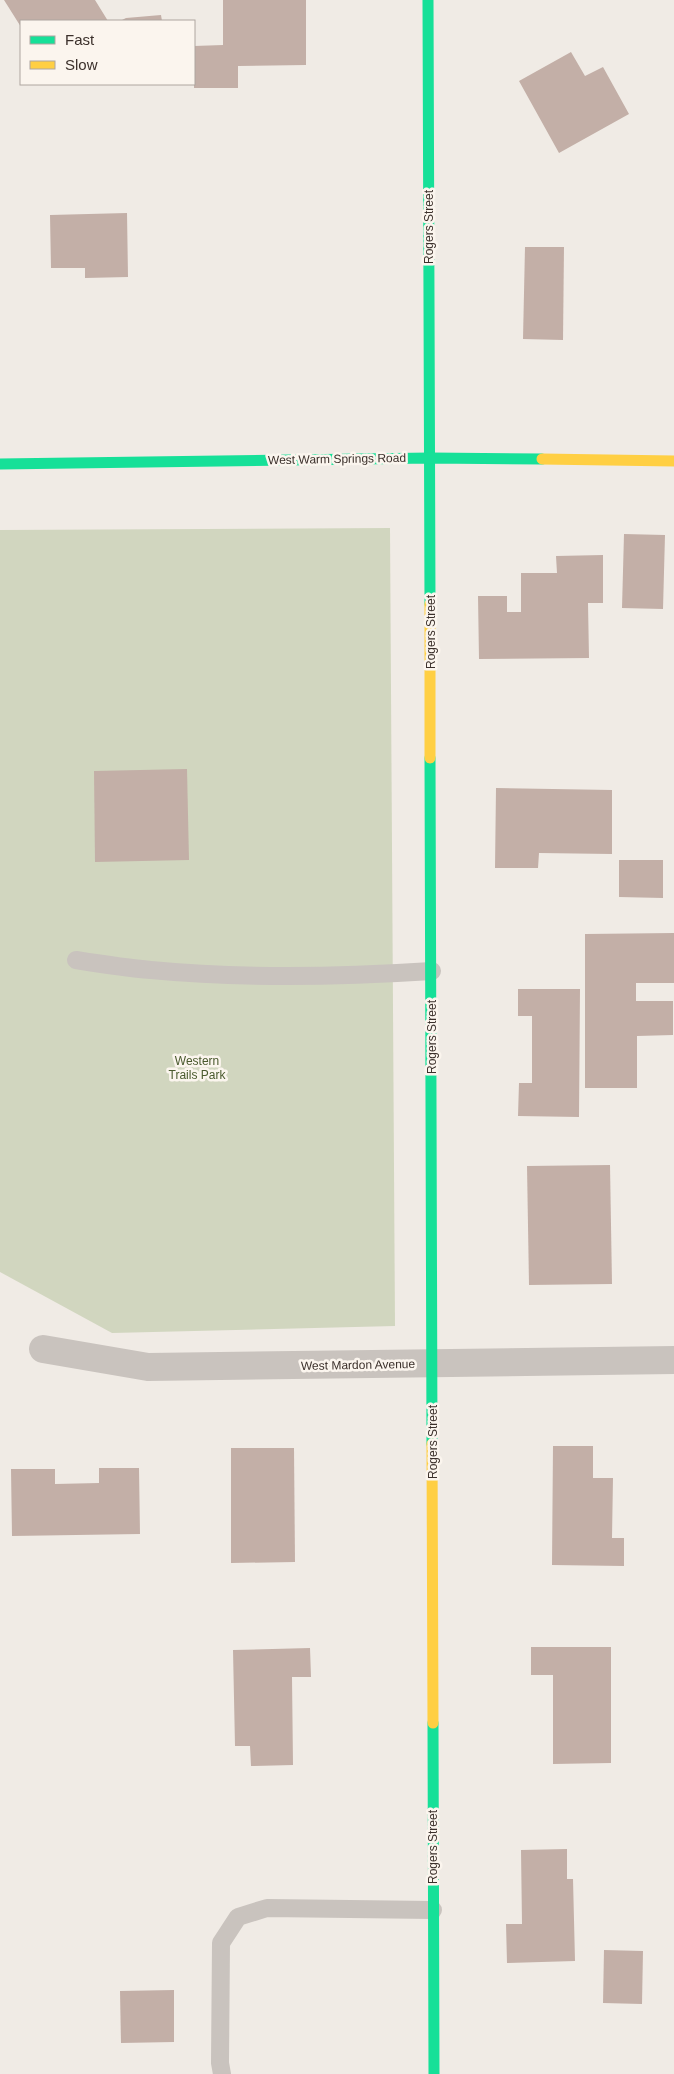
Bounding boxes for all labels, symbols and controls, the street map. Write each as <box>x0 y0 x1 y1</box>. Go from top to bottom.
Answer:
legend <box>20 20 195 85</box>
text: Fast <box>65 31 95 48</box>
text: Slow <box>65 56 98 73</box>
street label: Rogers Street <box>422 189 436 264</box>
street label: West Warm Springs Road <box>268 451 406 467</box>
street label: Rogers Street <box>424 594 438 669</box>
street label: Rogers Street <box>425 999 439 1074</box>
park label: Western Trails Park <box>169 1054 226 1082</box>
street label: West Mardon Avenue <box>301 1357 416 1373</box>
street label: Rogers Street <box>426 1404 440 1479</box>
street label: Rogers Street <box>426 1809 440 1884</box>

